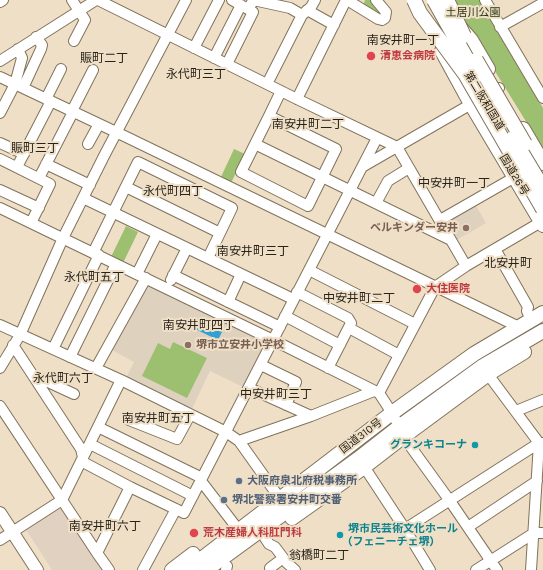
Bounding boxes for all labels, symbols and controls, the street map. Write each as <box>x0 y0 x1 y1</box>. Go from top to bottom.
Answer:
park label: 土居川公園 <box>446 6 500 20</box>
district label: 南安井町一丁 <box>367 34 439 48</box>
place label: 清恵会病院 <box>380 49 435 63</box>
marker: 清恵会病院 <box>365 50 377 62</box>
district label: 賑町二丁 <box>80 52 128 66</box>
district label: 永代町三丁 <box>166 68 226 82</box>
street label: 第二阪和国道 <box>461 69 507 133</box>
district label: 南安井町二丁 <box>272 118 344 132</box>
district label: 賑町三丁 <box>11 142 59 156</box>
street label: 国道26号 <box>497 152 531 198</box>
district label: 中安井町一丁 <box>418 177 490 191</box>
district label: 永代町四丁 <box>143 185 203 199</box>
place label: ベルキンダー安井 <box>370 221 458 235</box>
marker: ベルキンダー安井 <box>461 223 471 233</box>
district label: 南安井町三丁 <box>217 245 289 259</box>
district label: 北安井町 <box>484 257 532 271</box>
district label: 永代町五丁 <box>64 271 124 285</box>
place label: 大住医院 <box>426 282 470 296</box>
marker: 大住医院 <box>411 283 423 295</box>
district label: 中安井町二丁 <box>323 292 395 306</box>
district label: 南安井町四丁 <box>163 319 235 333</box>
place label: 堺市立安井小学校 <box>196 338 284 352</box>
marker: 堺市立安井小学校 <box>183 340 193 350</box>
district label: 永代町六丁 <box>33 372 93 386</box>
district label: 中安井町三丁 <box>240 388 312 402</box>
district label: 南安井町五丁 <box>122 412 194 426</box>
street label: 国道310号 <box>337 416 385 456</box>
place label: グランキコーナ <box>390 438 467 452</box>
marker: グランキコーナ <box>470 440 480 450</box>
place label: 大阪府泉北府税事務所 <box>247 474 357 488</box>
marker: 大阪府泉北府税事務所 <box>234 476 244 486</box>
place label: 堺北警察署安井町交番 <box>232 493 342 507</box>
marker: 堺北警察署安井町交番 <box>219 495 229 505</box>
district label: 南安井町六丁 <box>69 520 141 534</box>
place label: 堺市民芸術文化ホール (フェニーチェ堺) <box>348 522 458 548</box>
place label: 荒木産婦人科肛門科 <box>203 526 302 540</box>
marker: 荒木産婦人科肛門科 <box>188 527 200 539</box>
marker: 堺市民芸術文化ホール (フェニーチェ堺) <box>335 530 345 540</box>
district label: 翁橋町二丁 <box>289 549 349 563</box>

